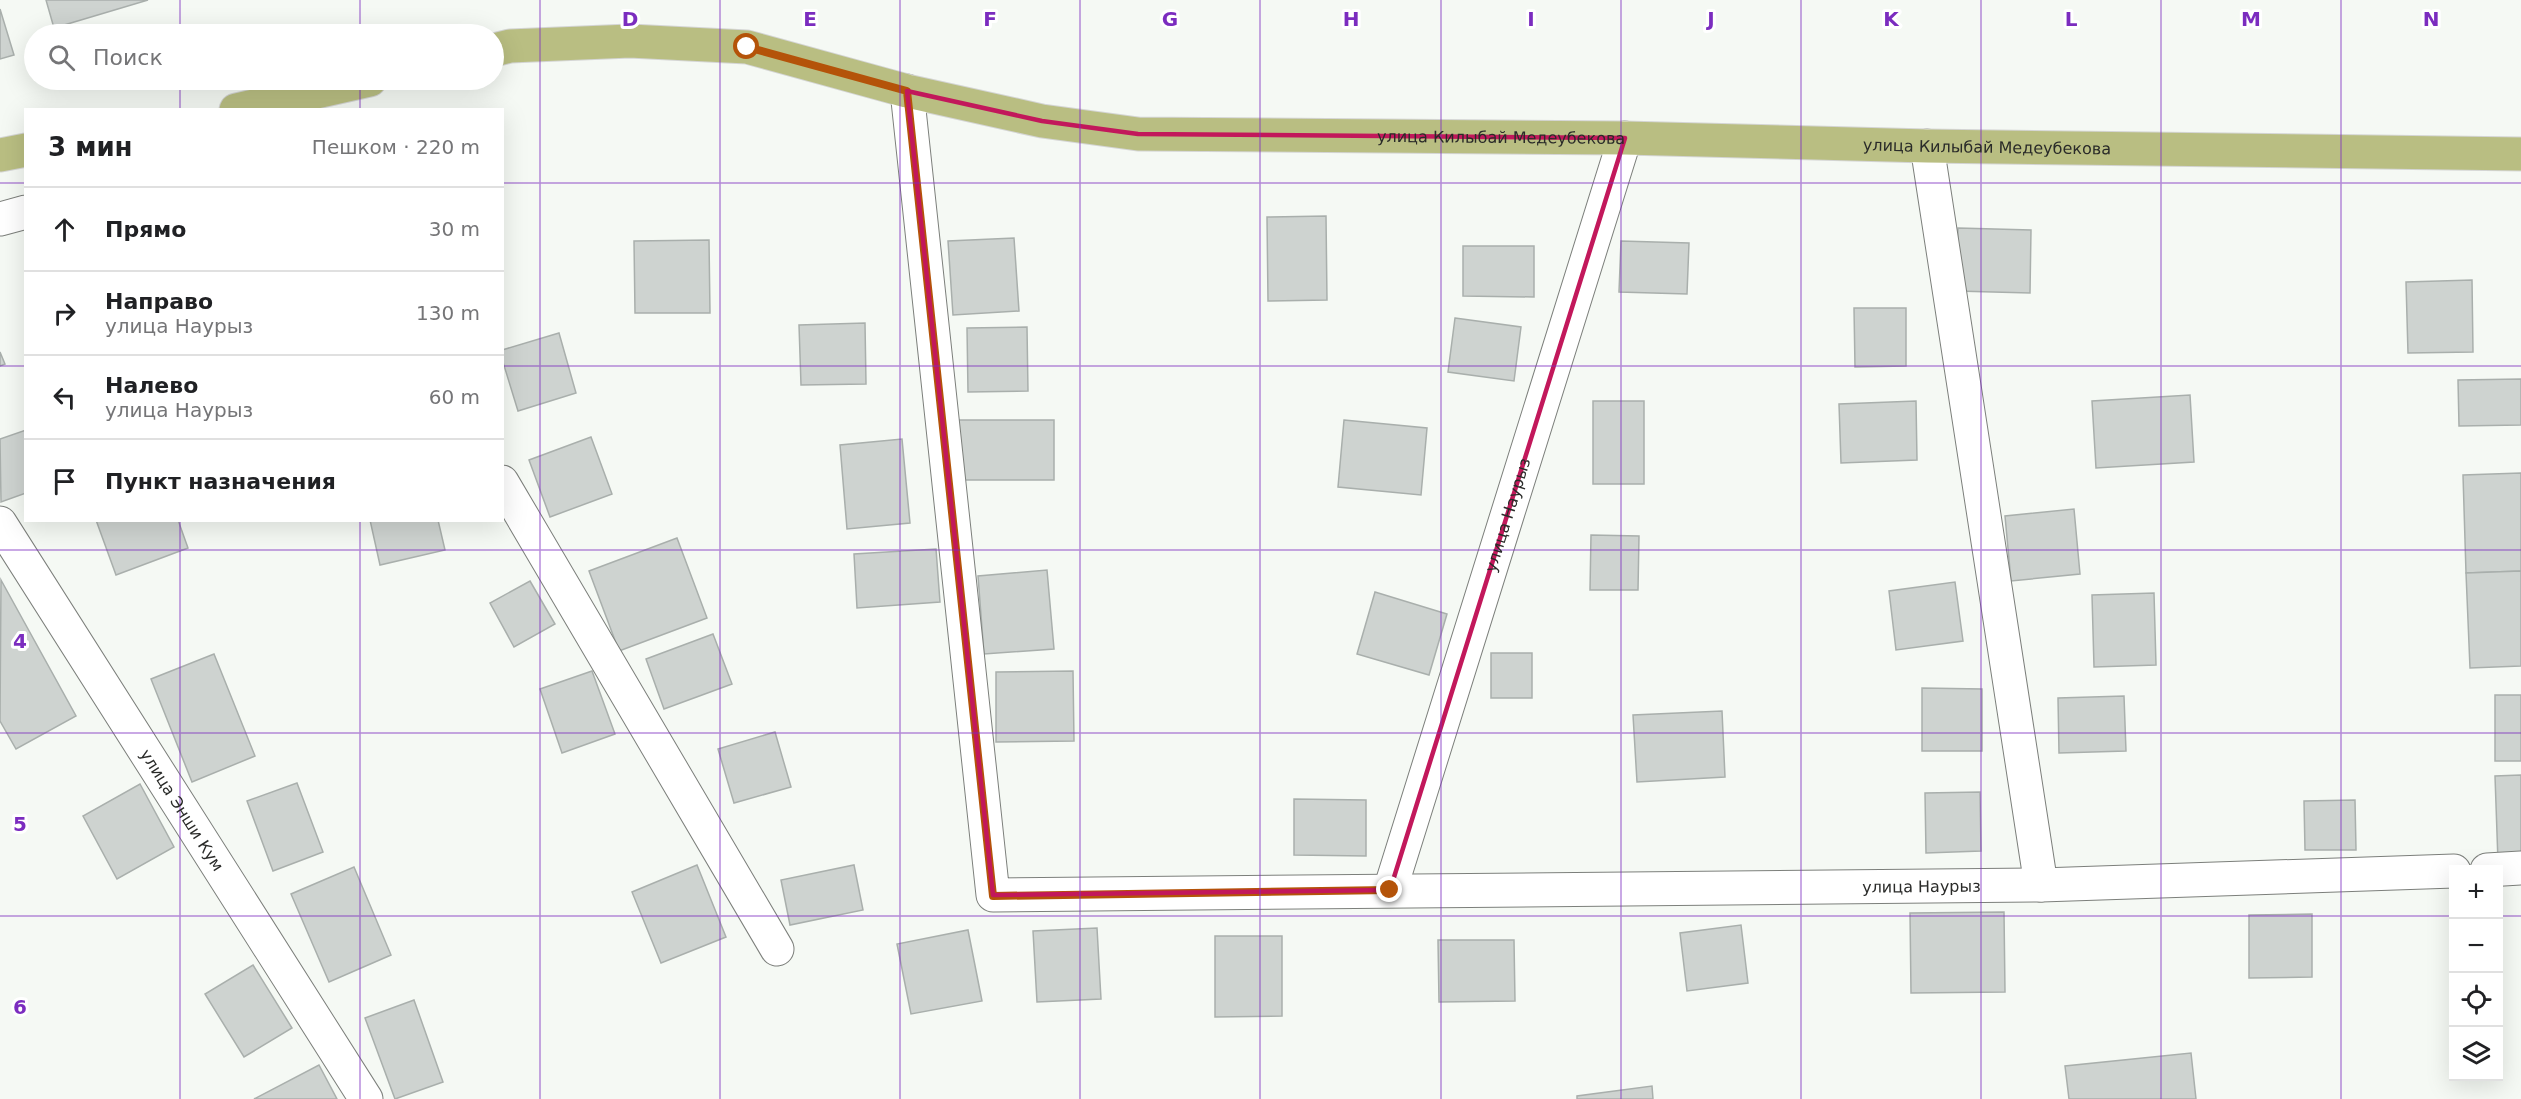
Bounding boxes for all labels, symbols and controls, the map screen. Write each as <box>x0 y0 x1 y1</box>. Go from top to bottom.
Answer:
text: D <box>622 7 638 31</box>
text: E <box>803 7 817 31</box>
text: F <box>983 7 997 31</box>
text: G <box>1162 7 1178 31</box>
text: H <box>1343 7 1359 31</box>
text: I <box>1527 7 1535 31</box>
text: J <box>1705 7 1715 31</box>
text: K <box>1883 7 1900 31</box>
text: L <box>2065 7 2078 31</box>
text: M <box>2241 7 2261 31</box>
text: N <box>2423 7 2439 31</box>
search box <box>24 24 504 90</box>
route start <box>733 33 759 59</box>
icon: search <box>45 41 78 74</box>
text: Поиск <box>93 45 163 70</box>
street label: улица Килыбай Медеубекова <box>1377 126 1625 148</box>
text: 3 мин <box>48 132 133 162</box>
text: Пешком · 220 m <box>312 135 480 159</box>
street label: улица Килыбай Медеубекова <box>1863 135 2111 158</box>
icon: ahead <box>48 213 81 246</box>
text: Прямо <box>105 217 186 242</box>
text: 30 m <box>429 217 480 241</box>
text: Направо <box>105 289 213 314</box>
icon: right <box>48 297 81 330</box>
text: 130 m <box>416 301 480 325</box>
text: улица Наурыз <box>105 314 253 338</box>
text: Налево <box>105 373 198 398</box>
icon: left <box>48 381 81 414</box>
text: 60 m <box>429 385 480 409</box>
text: улица Наурыз <box>105 398 253 422</box>
street label: улица Наурыз <box>1480 455 1534 574</box>
icon: arrive <box>48 465 81 498</box>
text: Пункт назначения <box>105 469 336 494</box>
text: 4 <box>13 629 27 653</box>
street label: улица Энши Кум <box>137 746 228 874</box>
text: 5 <box>13 812 27 836</box>
map controls <box>2449 865 2503 1081</box>
button: + <box>2449 865 2503 919</box>
route end <box>1376 876 1402 902</box>
street label: улица Наурыз <box>1862 876 1981 896</box>
button: − <box>2449 919 2503 973</box>
button: locate <box>2449 973 2503 1027</box>
text: 6 <box>13 995 27 1019</box>
button: layers <box>2449 1027 2503 1081</box>

